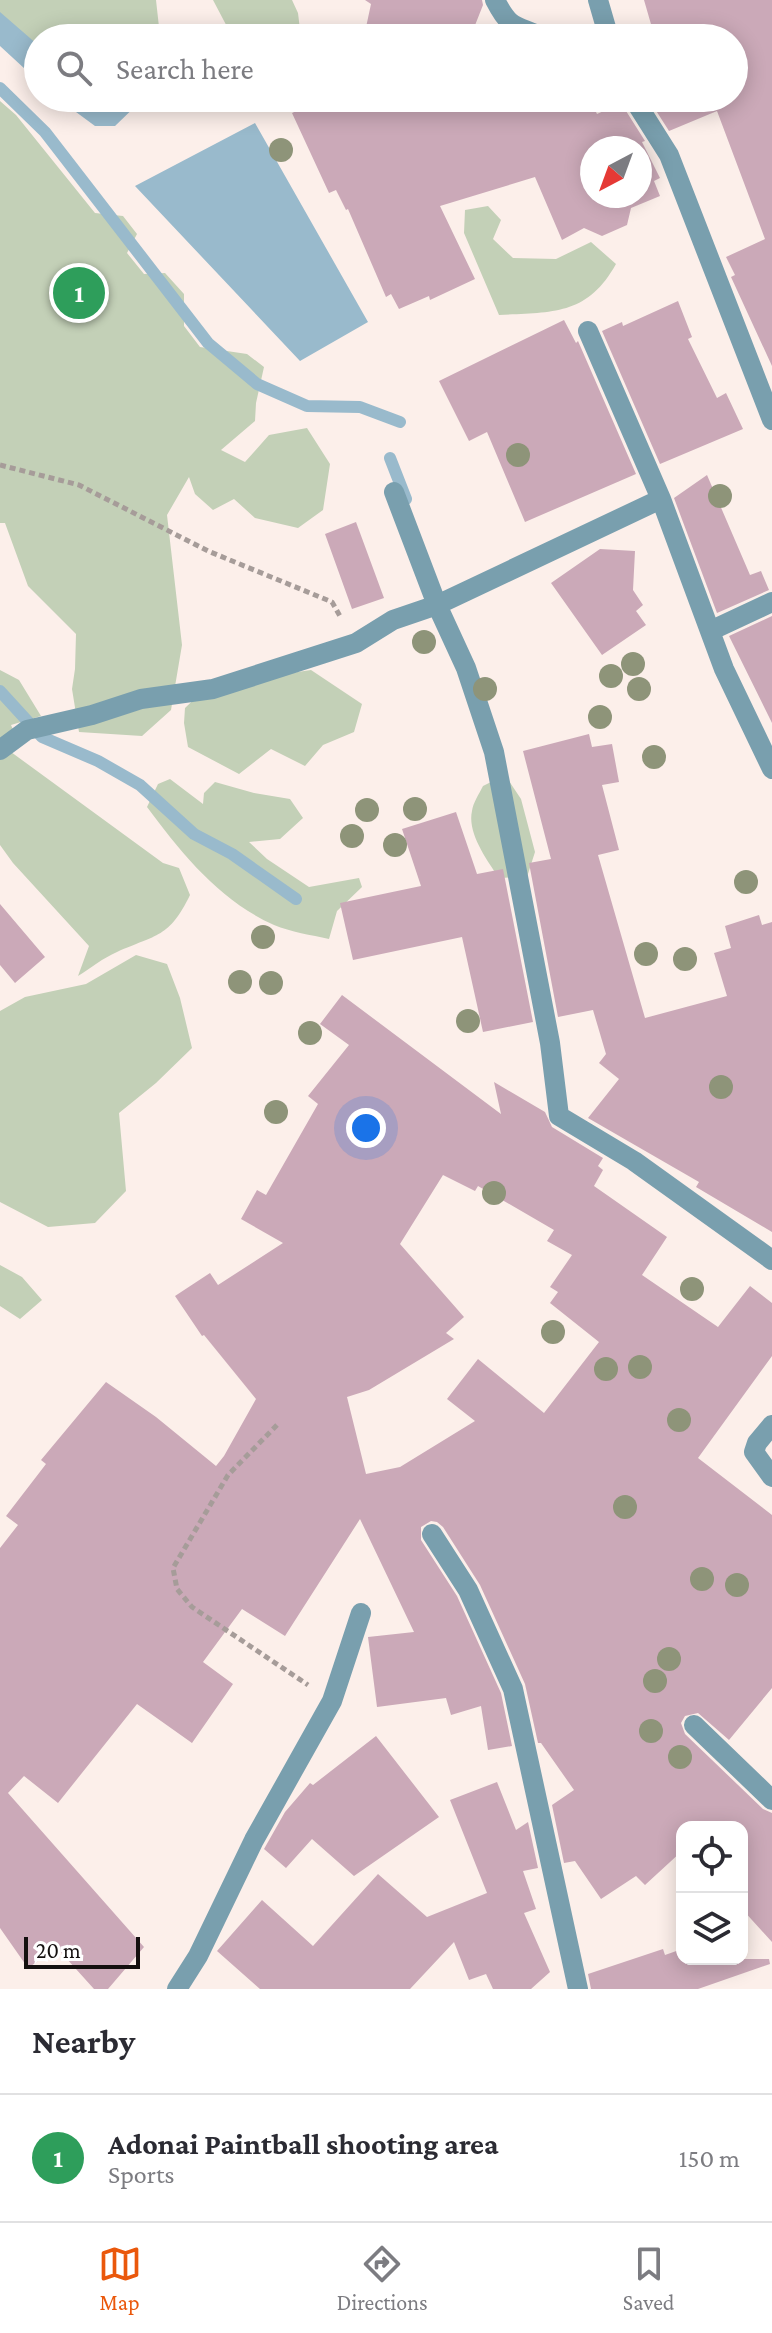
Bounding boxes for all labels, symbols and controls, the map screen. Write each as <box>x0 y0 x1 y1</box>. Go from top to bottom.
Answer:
search box <box>24 24 748 112</box>
icon: search <box>52 46 96 90</box>
text: Search here <box>116 52 254 85</box>
north arrow <box>580 136 652 208</box>
pin: 1 <box>53 263 105 323</box>
your location <box>346 1108 386 1148</box>
map controls <box>676 1821 748 1965</box>
button: locate <box>676 1821 748 1893</box>
button: layers <box>676 1893 748 1965</box>
scale bar <box>24 1933 140 1969</box>
text: 20 m <box>36 1938 81 1963</box>
text: Nearby <box>32 2023 135 2060</box>
text: Adonai Paintball shooting area <box>108 2127 499 2160</box>
text: 1 <box>53 2144 63 2173</box>
text: 150 m <box>679 2144 740 2173</box>
text: Sports <box>108 2160 175 2189</box>
tab: Map <box>98 2242 142 2315</box>
tab: Directions <box>337 2242 428 2315</box>
tab: Saved <box>623 2242 674 2315</box>

